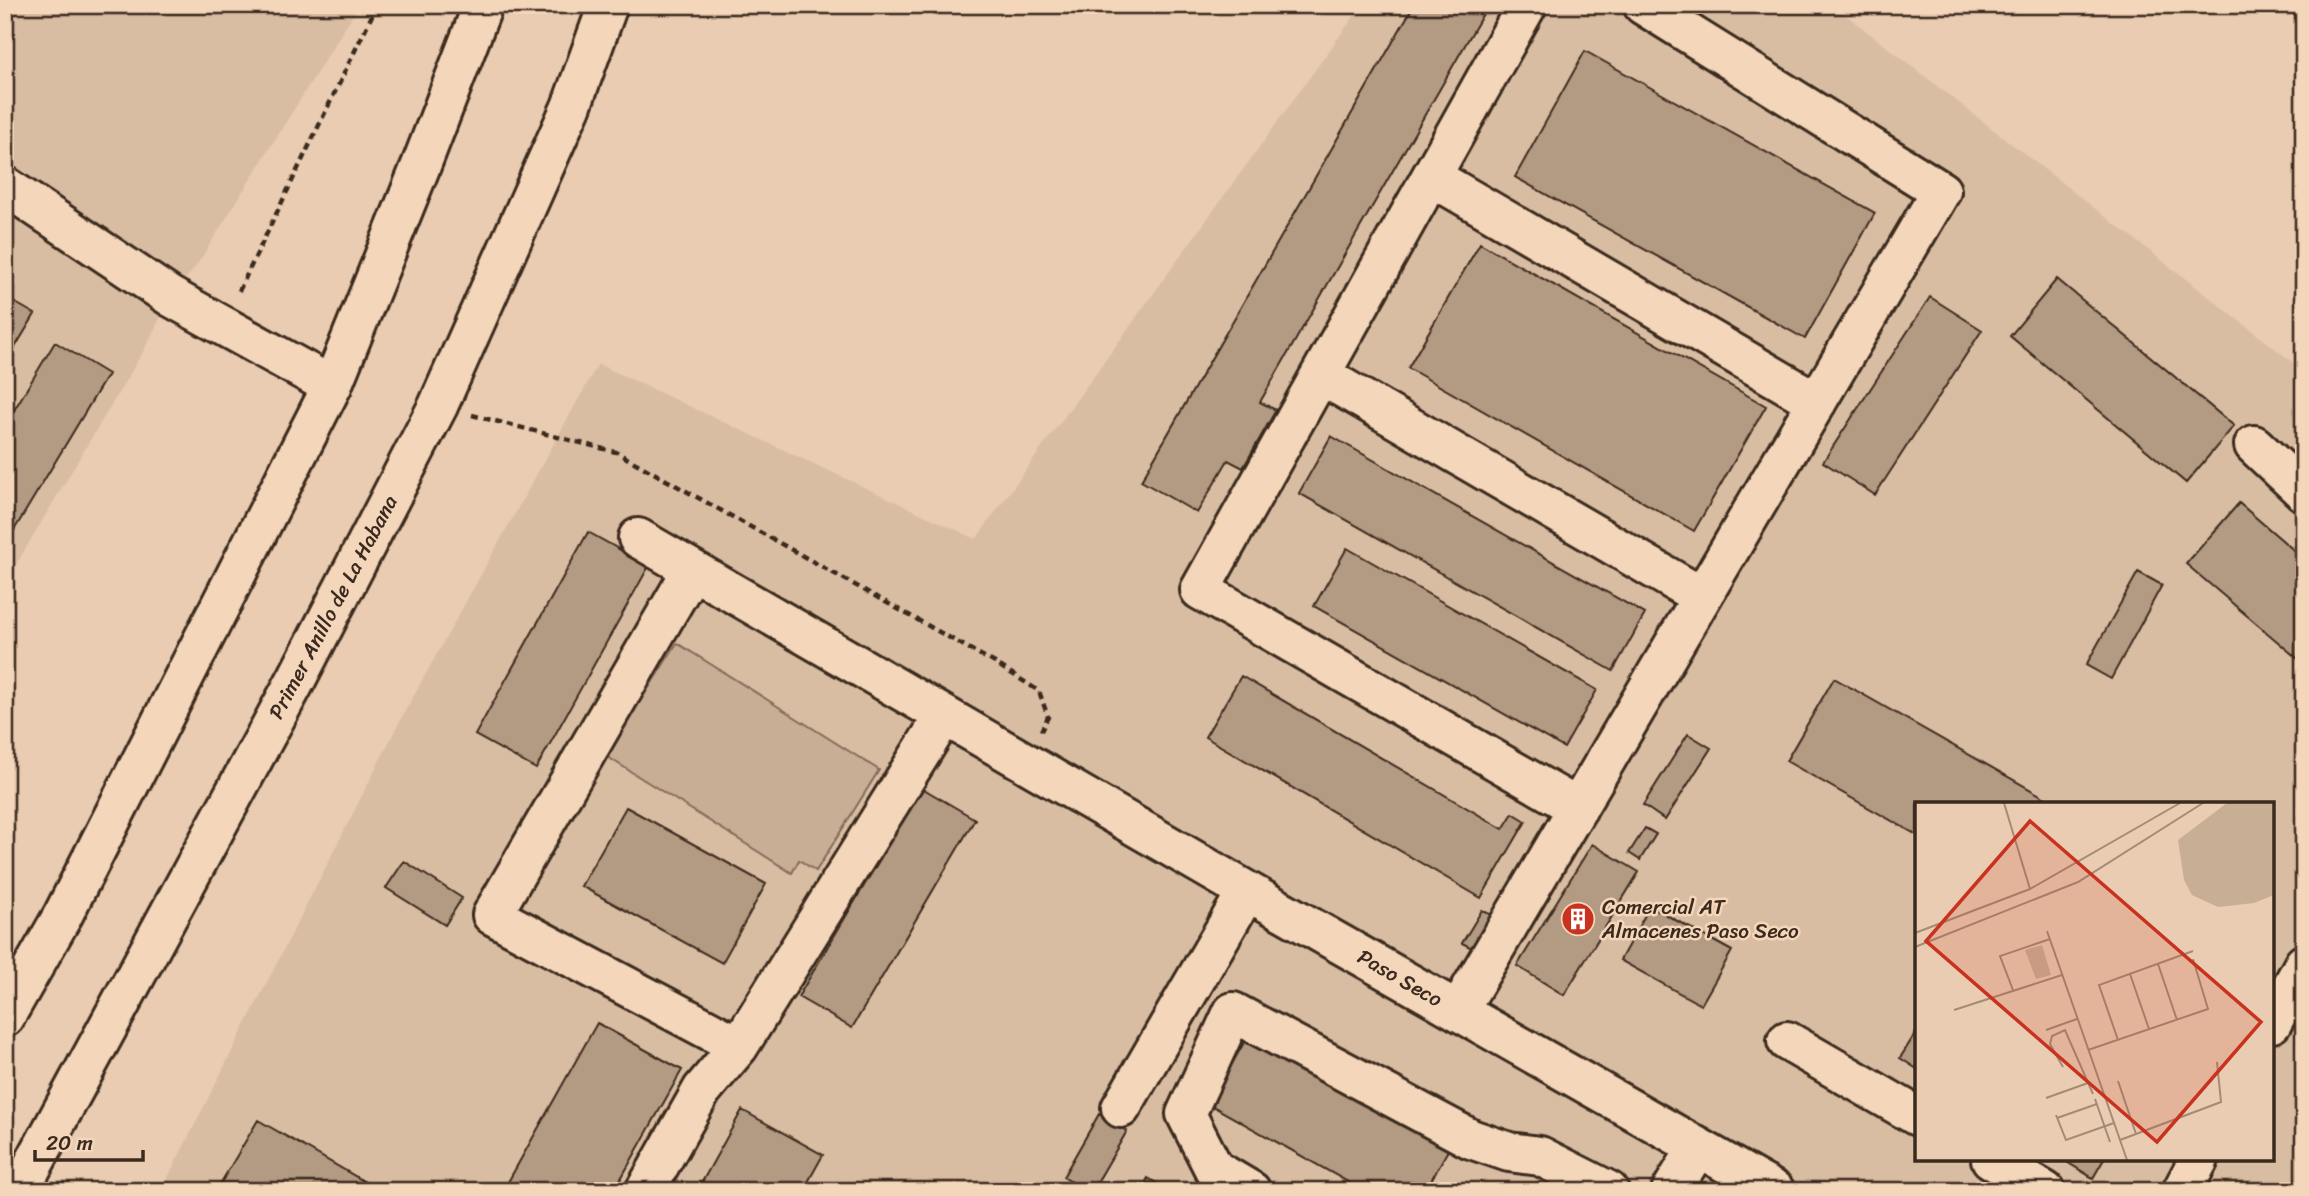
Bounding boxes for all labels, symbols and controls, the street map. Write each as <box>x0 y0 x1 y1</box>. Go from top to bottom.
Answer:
street label: Primer Anillo de La Habana <box>258 488 409 726</box>
inset map <box>1915 802 2274 1161</box>
place label: Comercial AT Almacenes Paso Seco <box>1601 888 1799 950</box>
building icon: Comercial AT Almacenes Paso Seco <box>1559 900 1597 938</box>
street label: Paso Seco <box>1350 938 1450 1018</box>
scale bar <box>35 1119 144 1163</box>
text: 20 m <box>46 1124 93 1162</box>

